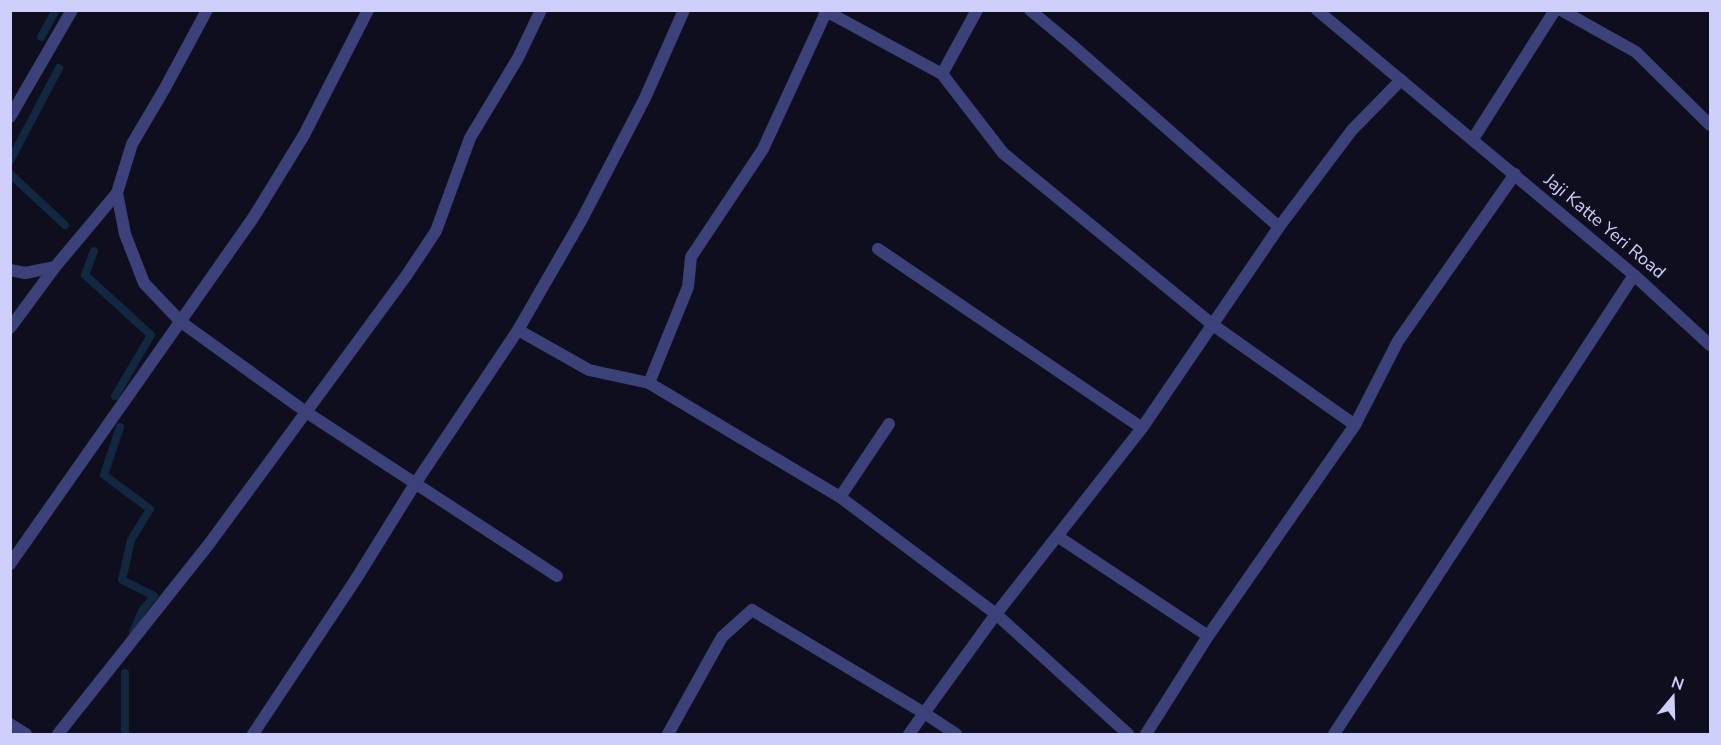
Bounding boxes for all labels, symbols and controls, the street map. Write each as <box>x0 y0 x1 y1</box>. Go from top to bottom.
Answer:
street label: Jaji Katte Yeri Road <box>1538 167 1671 284</box>
north arrow <box>1643 667 1703 727</box>
text: N <box>1668 671 1687 696</box>

